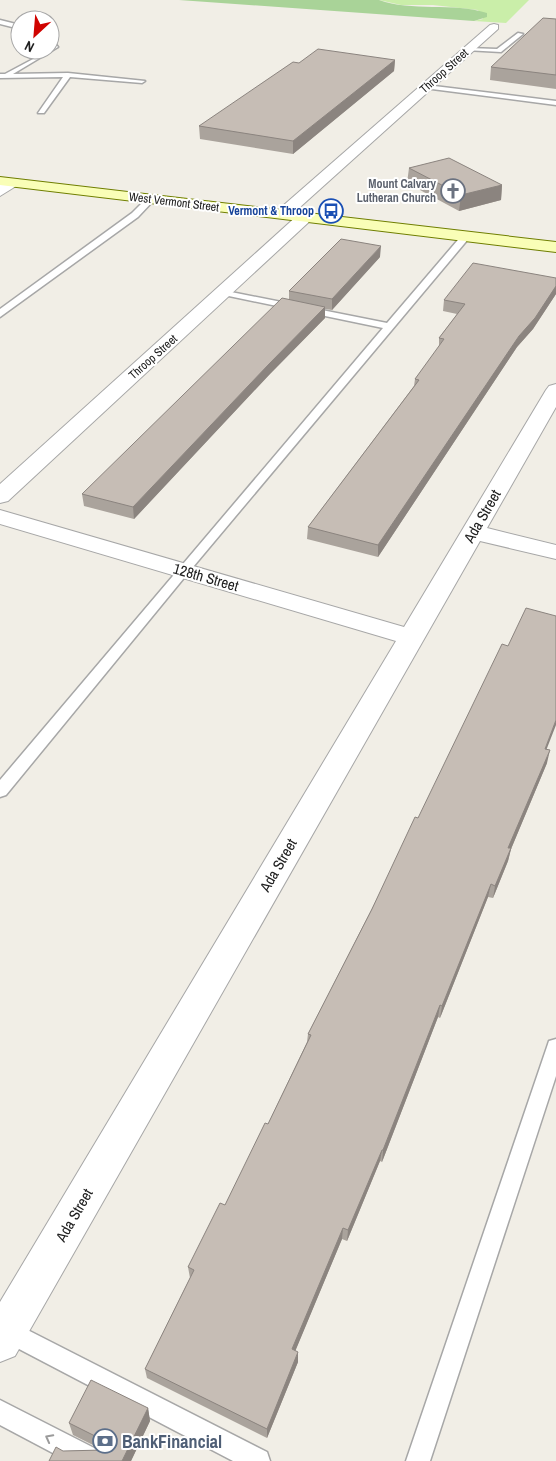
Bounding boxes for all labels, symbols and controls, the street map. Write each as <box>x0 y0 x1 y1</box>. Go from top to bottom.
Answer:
north arrow <box>10 10 60 60</box>
text: N <box>22 37 37 57</box>
street label: Throop Street <box>416 45 472 97</box>
place label: Mount Calvary Lutheran Church <box>357 176 437 206</box>
church icon: Mount Calvary Lutheran Church <box>440 178 466 204</box>
street label: West Vermont Street <box>128 189 220 215</box>
bus stop icon: Vermont & Throop <box>318 198 344 224</box>
place label: Vermont & Throop <box>228 203 314 219</box>
street label: Throop Street <box>125 331 181 383</box>
street label: Ada Street <box>458 485 506 547</box>
street label: 128th Street <box>171 558 242 596</box>
street label: Ada Street <box>254 834 302 896</box>
street label: Ada Street <box>50 1184 98 1246</box>
bank icon: BankFinancial <box>92 1428 118 1454</box>
place label: BankFinancial <box>122 1429 222 1454</box>
one-way arrow <box>46 1434 55 1444</box>

